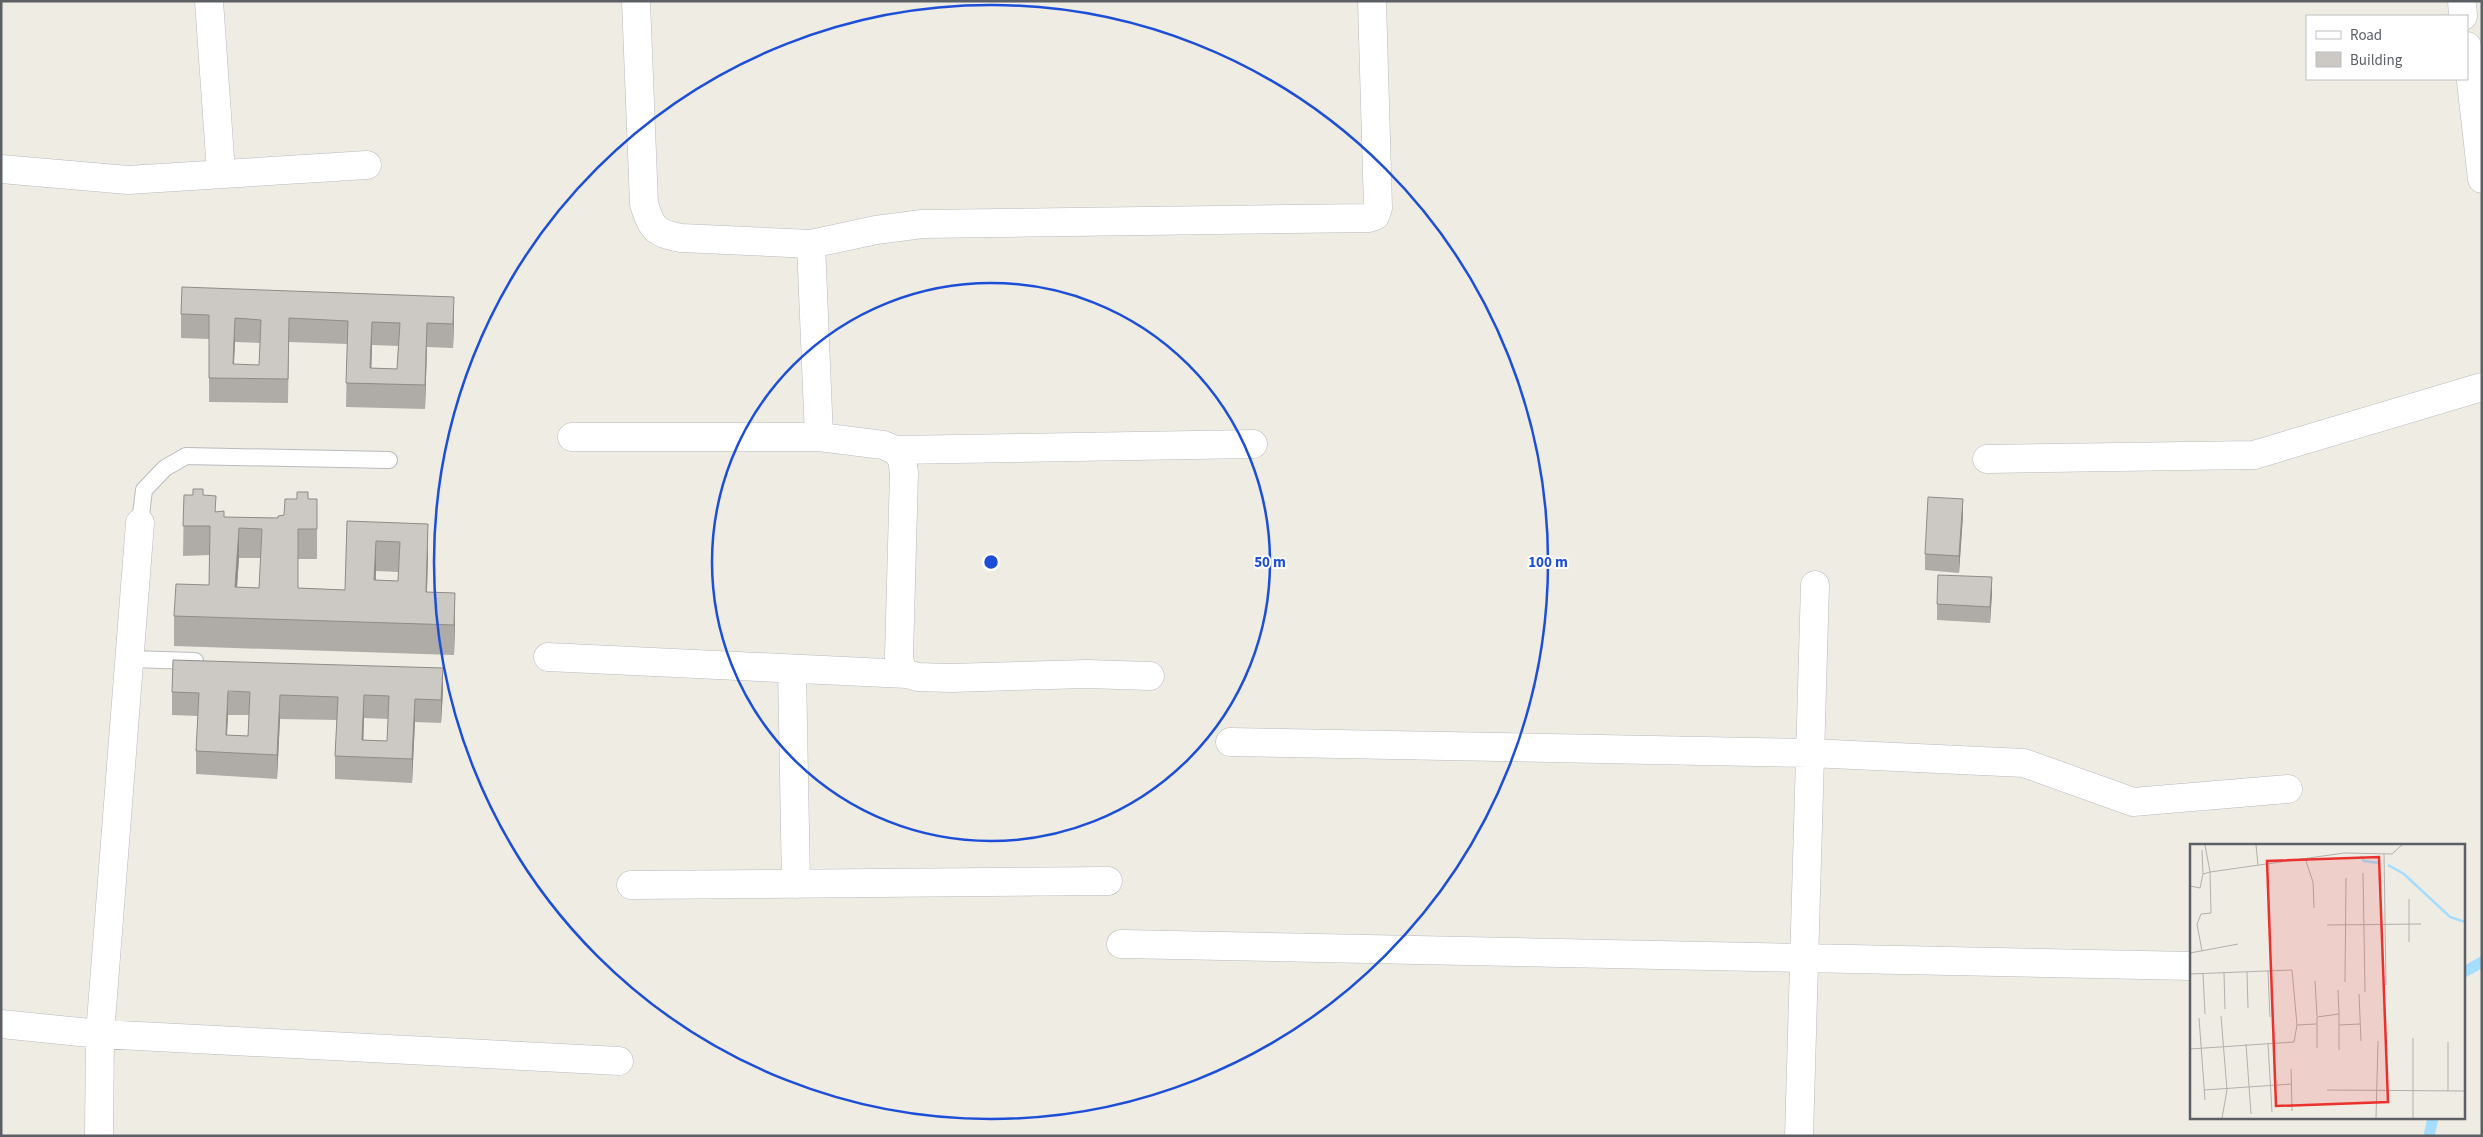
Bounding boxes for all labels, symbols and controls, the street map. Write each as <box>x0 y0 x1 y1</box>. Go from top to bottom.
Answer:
legend <box>2306 15 2468 80</box>
text: Road <box>2350 25 2382 46</box>
text: Building <box>2350 50 2403 71</box>
text: 50 m <box>1254 552 1286 573</box>
text: 100 m <box>1528 552 1568 573</box>
centre of rings <box>982 553 1000 571</box>
inset map <box>2190 844 2466 1120</box>

